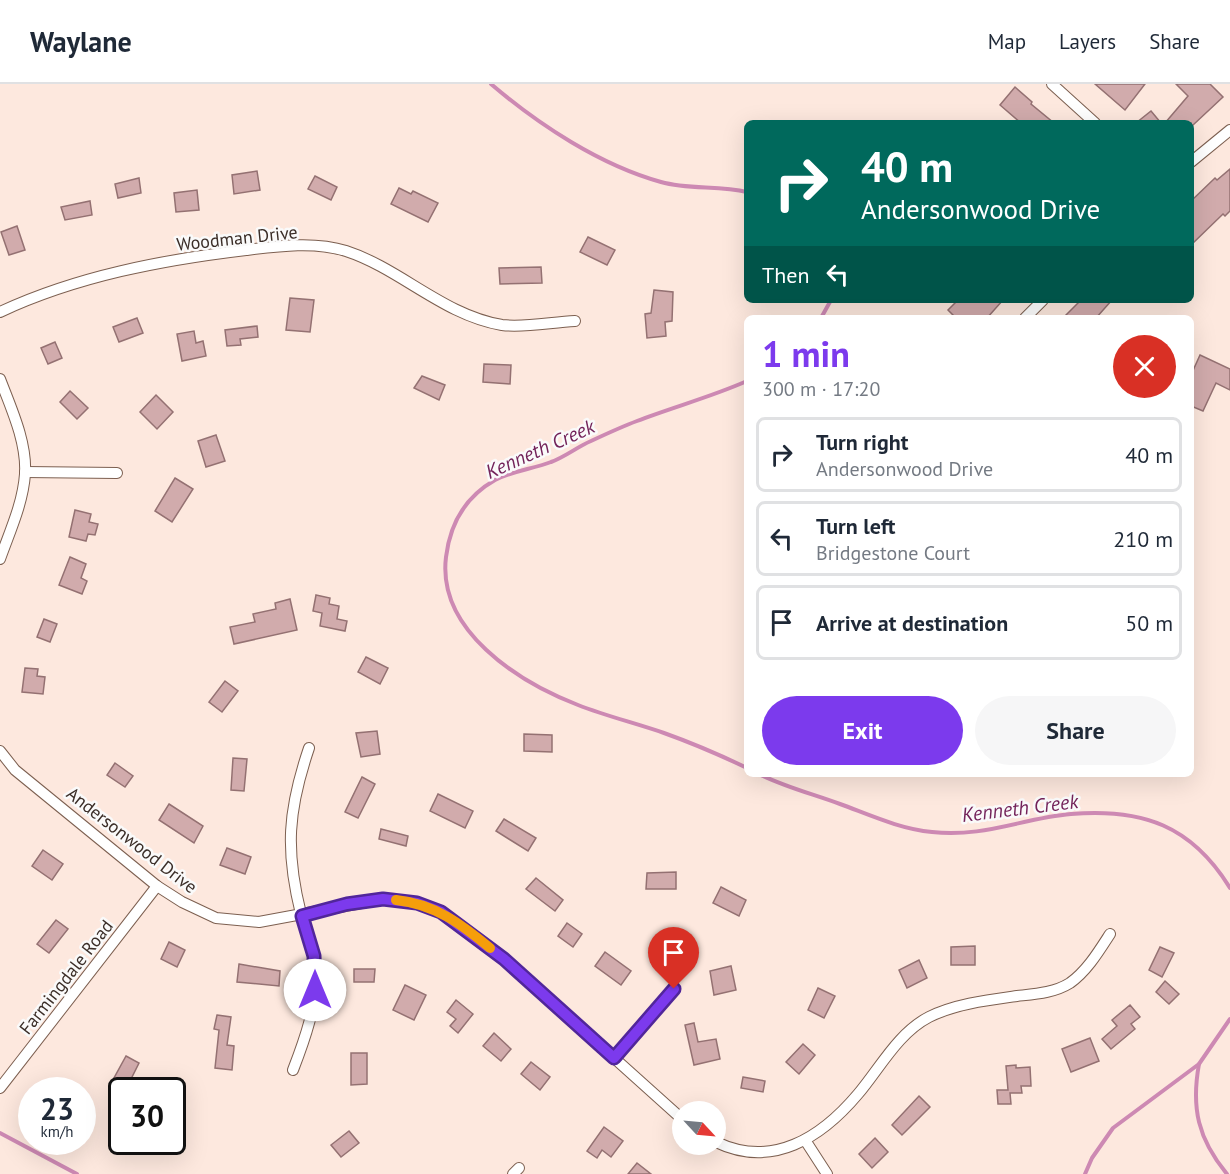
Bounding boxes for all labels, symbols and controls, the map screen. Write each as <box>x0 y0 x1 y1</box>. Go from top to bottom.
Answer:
text: Waylane <box>30 23 132 60</box>
text: Map <box>988 28 1026 55</box>
text: Layers <box>1059 28 1116 55</box>
text: Share <box>1149 28 1200 55</box>
text: 40 m <box>861 139 953 194</box>
icon: right <box>762 144 840 222</box>
text: Andersonwood Drive <box>861 192 1100 226</box>
street label: Woodman Drive <box>175 220 299 256</box>
icon: left <box>821 258 854 291</box>
text: Then <box>762 261 809 289</box>
text: 1 min <box>762 330 850 377</box>
button: close <box>1113 335 1176 398</box>
text: 300 m · 17:20 <box>762 376 880 402</box>
water label: Kenneth Creek <box>481 413 600 485</box>
text: Turn right <box>816 428 908 456</box>
icon: right <box>765 438 798 471</box>
text: 40 m <box>1125 441 1173 469</box>
text: Andersonwood Drive <box>816 456 993 482</box>
text: Turn left <box>816 512 896 540</box>
icon: left <box>765 522 798 555</box>
text: 210 m <box>1113 525 1173 553</box>
text: Bridgestone Court <box>816 540 970 566</box>
icon: arrive <box>765 606 798 639</box>
text: Arrive at destination <box>816 609 1008 637</box>
text: 50 m <box>1125 609 1173 637</box>
button: Exit <box>762 696 963 765</box>
button: Share <box>975 696 1176 765</box>
street label: Andersonwood Drive <box>62 782 202 898</box>
water label: Kenneth Creek <box>960 788 1081 828</box>
street label: Farmingdale Road <box>14 915 118 1039</box>
pin <box>648 927 699 989</box>
icon: arrive <box>657 936 690 969</box>
position arrow <box>283 958 347 1022</box>
speed limit sign: 30 <box>108 1077 186 1155</box>
text: 23 <box>40 1089 74 1128</box>
north arrow <box>672 1101 726 1155</box>
map controls <box>672 1101 726 1155</box>
text: km/h <box>41 1122 73 1141</box>

